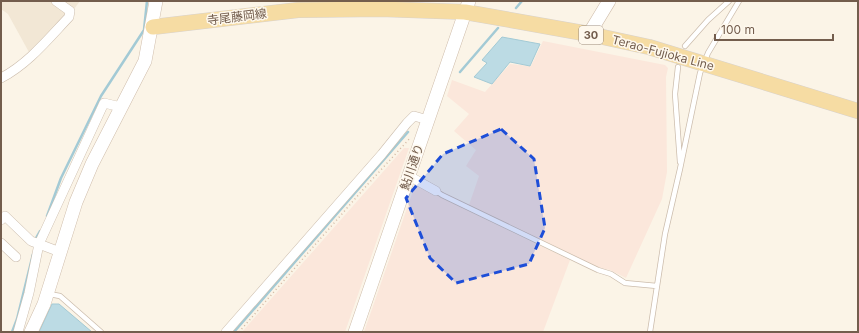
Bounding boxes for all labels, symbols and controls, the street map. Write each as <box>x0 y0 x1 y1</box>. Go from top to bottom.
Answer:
street label: 寺尾藤岡線 <box>206 5 268 28</box>
scale bar <box>715 16 833 42</box>
text: 100 m <box>721 22 755 37</box>
road number: 30 <box>579 26 603 44</box>
street label: Terao-Fujioka Line <box>610 32 716 73</box>
street label: 鮎川通り <box>397 142 426 192</box>

